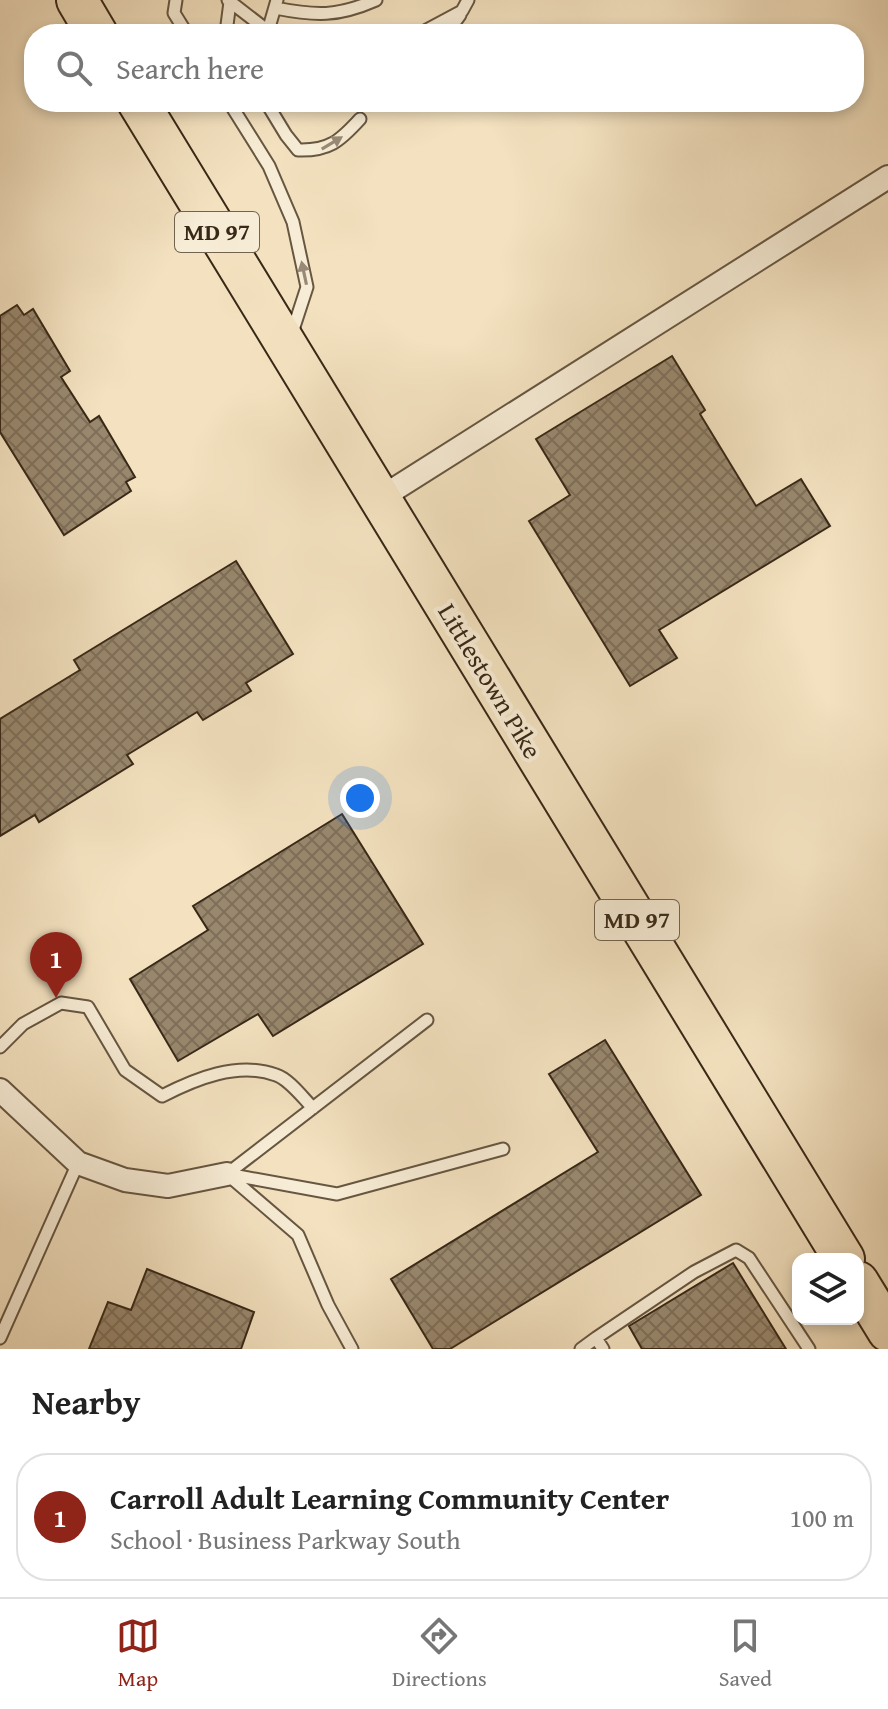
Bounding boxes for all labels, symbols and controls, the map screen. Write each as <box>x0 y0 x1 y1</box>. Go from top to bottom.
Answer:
search box <box>24 24 864 112</box>
icon: search <box>52 46 96 90</box>
text: Search here <box>116 46 264 90</box>
one-way arrow <box>321 136 343 150</box>
road number: MD 97 <box>175 212 259 252</box>
one-way arrow <box>297 260 310 285</box>
street label: Littlestown Pike <box>429 596 552 766</box>
your location <box>340 778 380 818</box>
road number: MD 97 <box>595 900 679 940</box>
pin: 1 <box>30 932 82 998</box>
map controls <box>792 1253 864 1325</box>
button: layers <box>792 1253 864 1325</box>
text: Nearby <box>32 1377 141 1426</box>
text: Carroll Adult Learning Community Center <box>110 1476 669 1520</box>
text: 1 <box>53 1498 67 1537</box>
text: 100 m <box>789 1498 854 1537</box>
text: School · Business Parkway South <box>110 1520 461 1559</box>
tab: Map <box>116 1614 160 1694</box>
tab: Directions <box>392 1614 487 1694</box>
tab: Saved <box>719 1614 772 1694</box>

